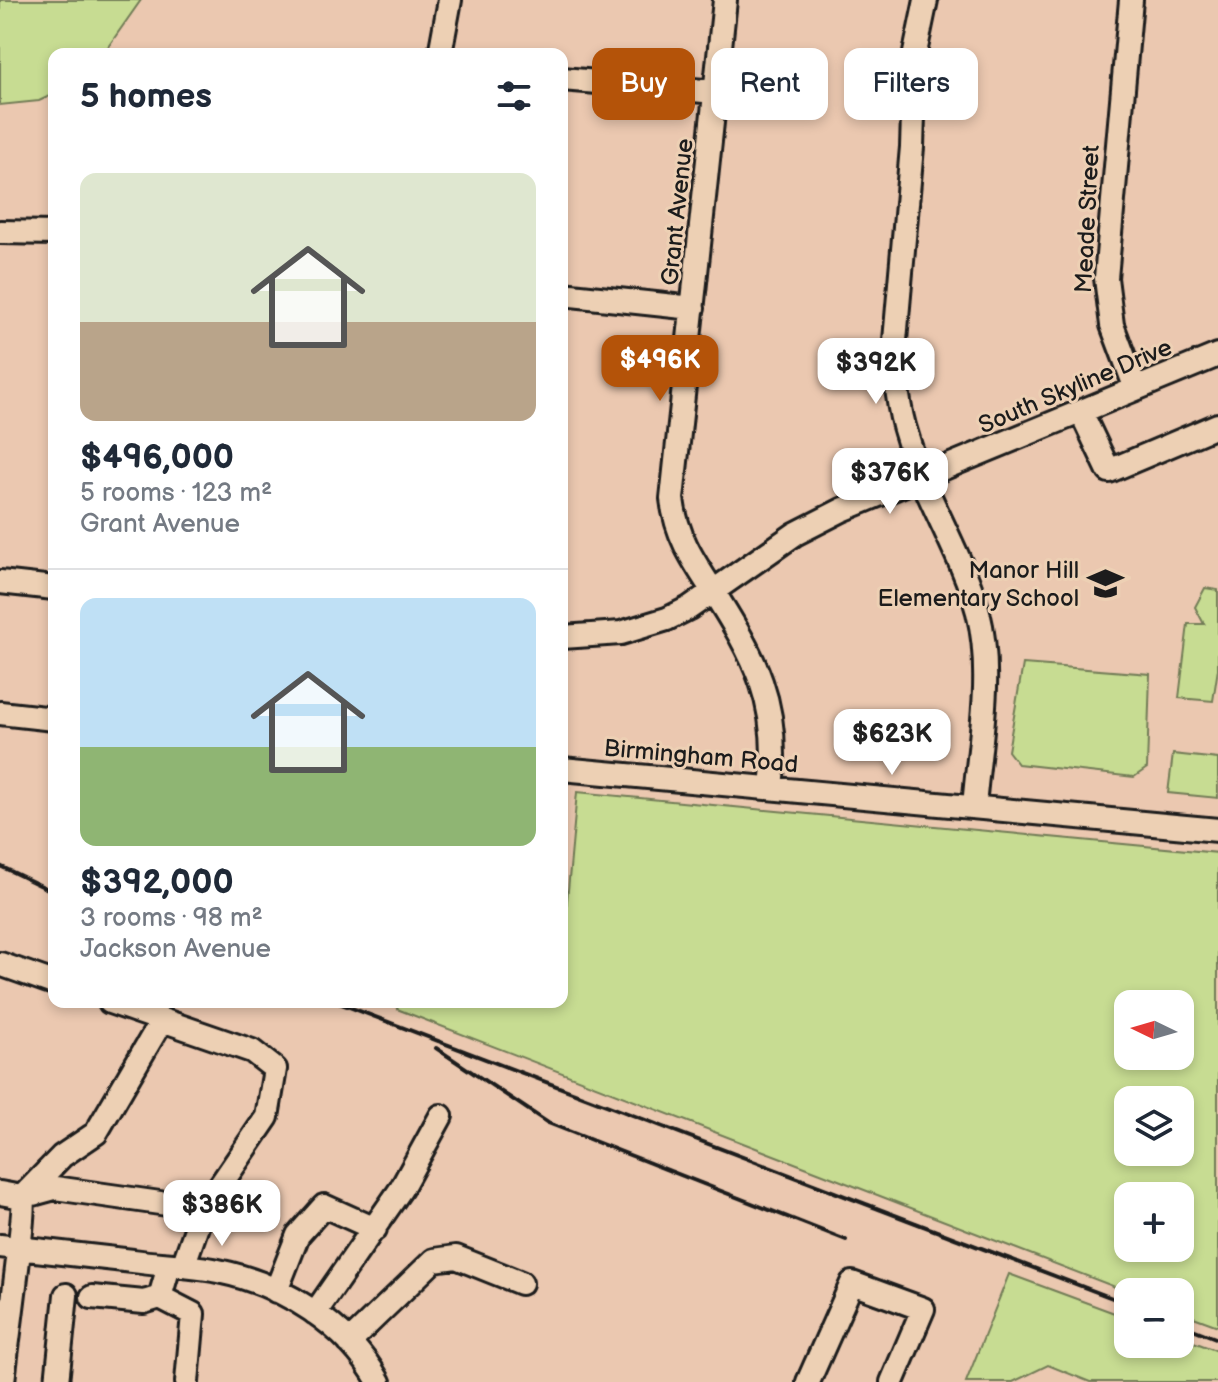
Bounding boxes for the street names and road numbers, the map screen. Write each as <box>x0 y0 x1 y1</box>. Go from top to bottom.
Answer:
street label: Grant Avenue <box>655 137 700 287</box>
street label: Meade Street <box>1069 144 1106 294</box>
street label: South Skyline Drive <box>974 333 1176 440</box>
street label: Birmingham Road <box>603 734 799 779</box>

